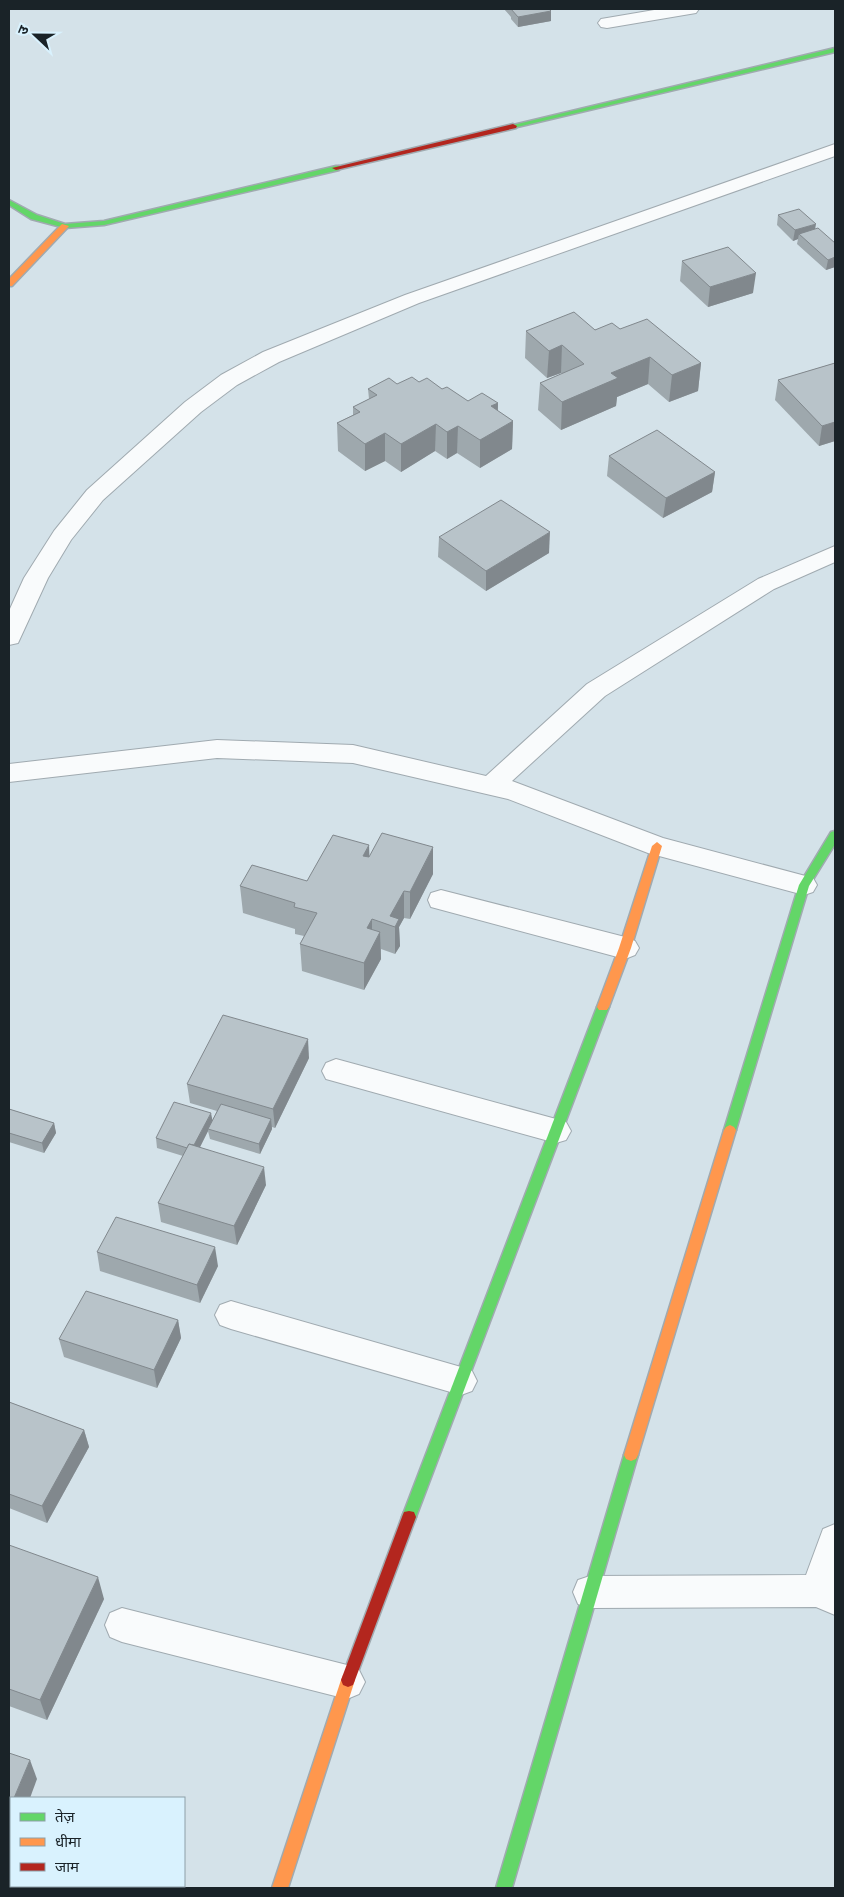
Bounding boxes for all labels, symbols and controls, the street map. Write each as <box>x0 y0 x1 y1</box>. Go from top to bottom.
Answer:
north arrow <box>10 10 60 60</box>
text: उ <box>14 23 33 37</box>
legend <box>10 1797 185 1887</box>
text: तेज़ <box>55 1808 76 1826</box>
text: धीमा <box>55 1833 82 1851</box>
text: जाम <box>55 1858 80 1876</box>

